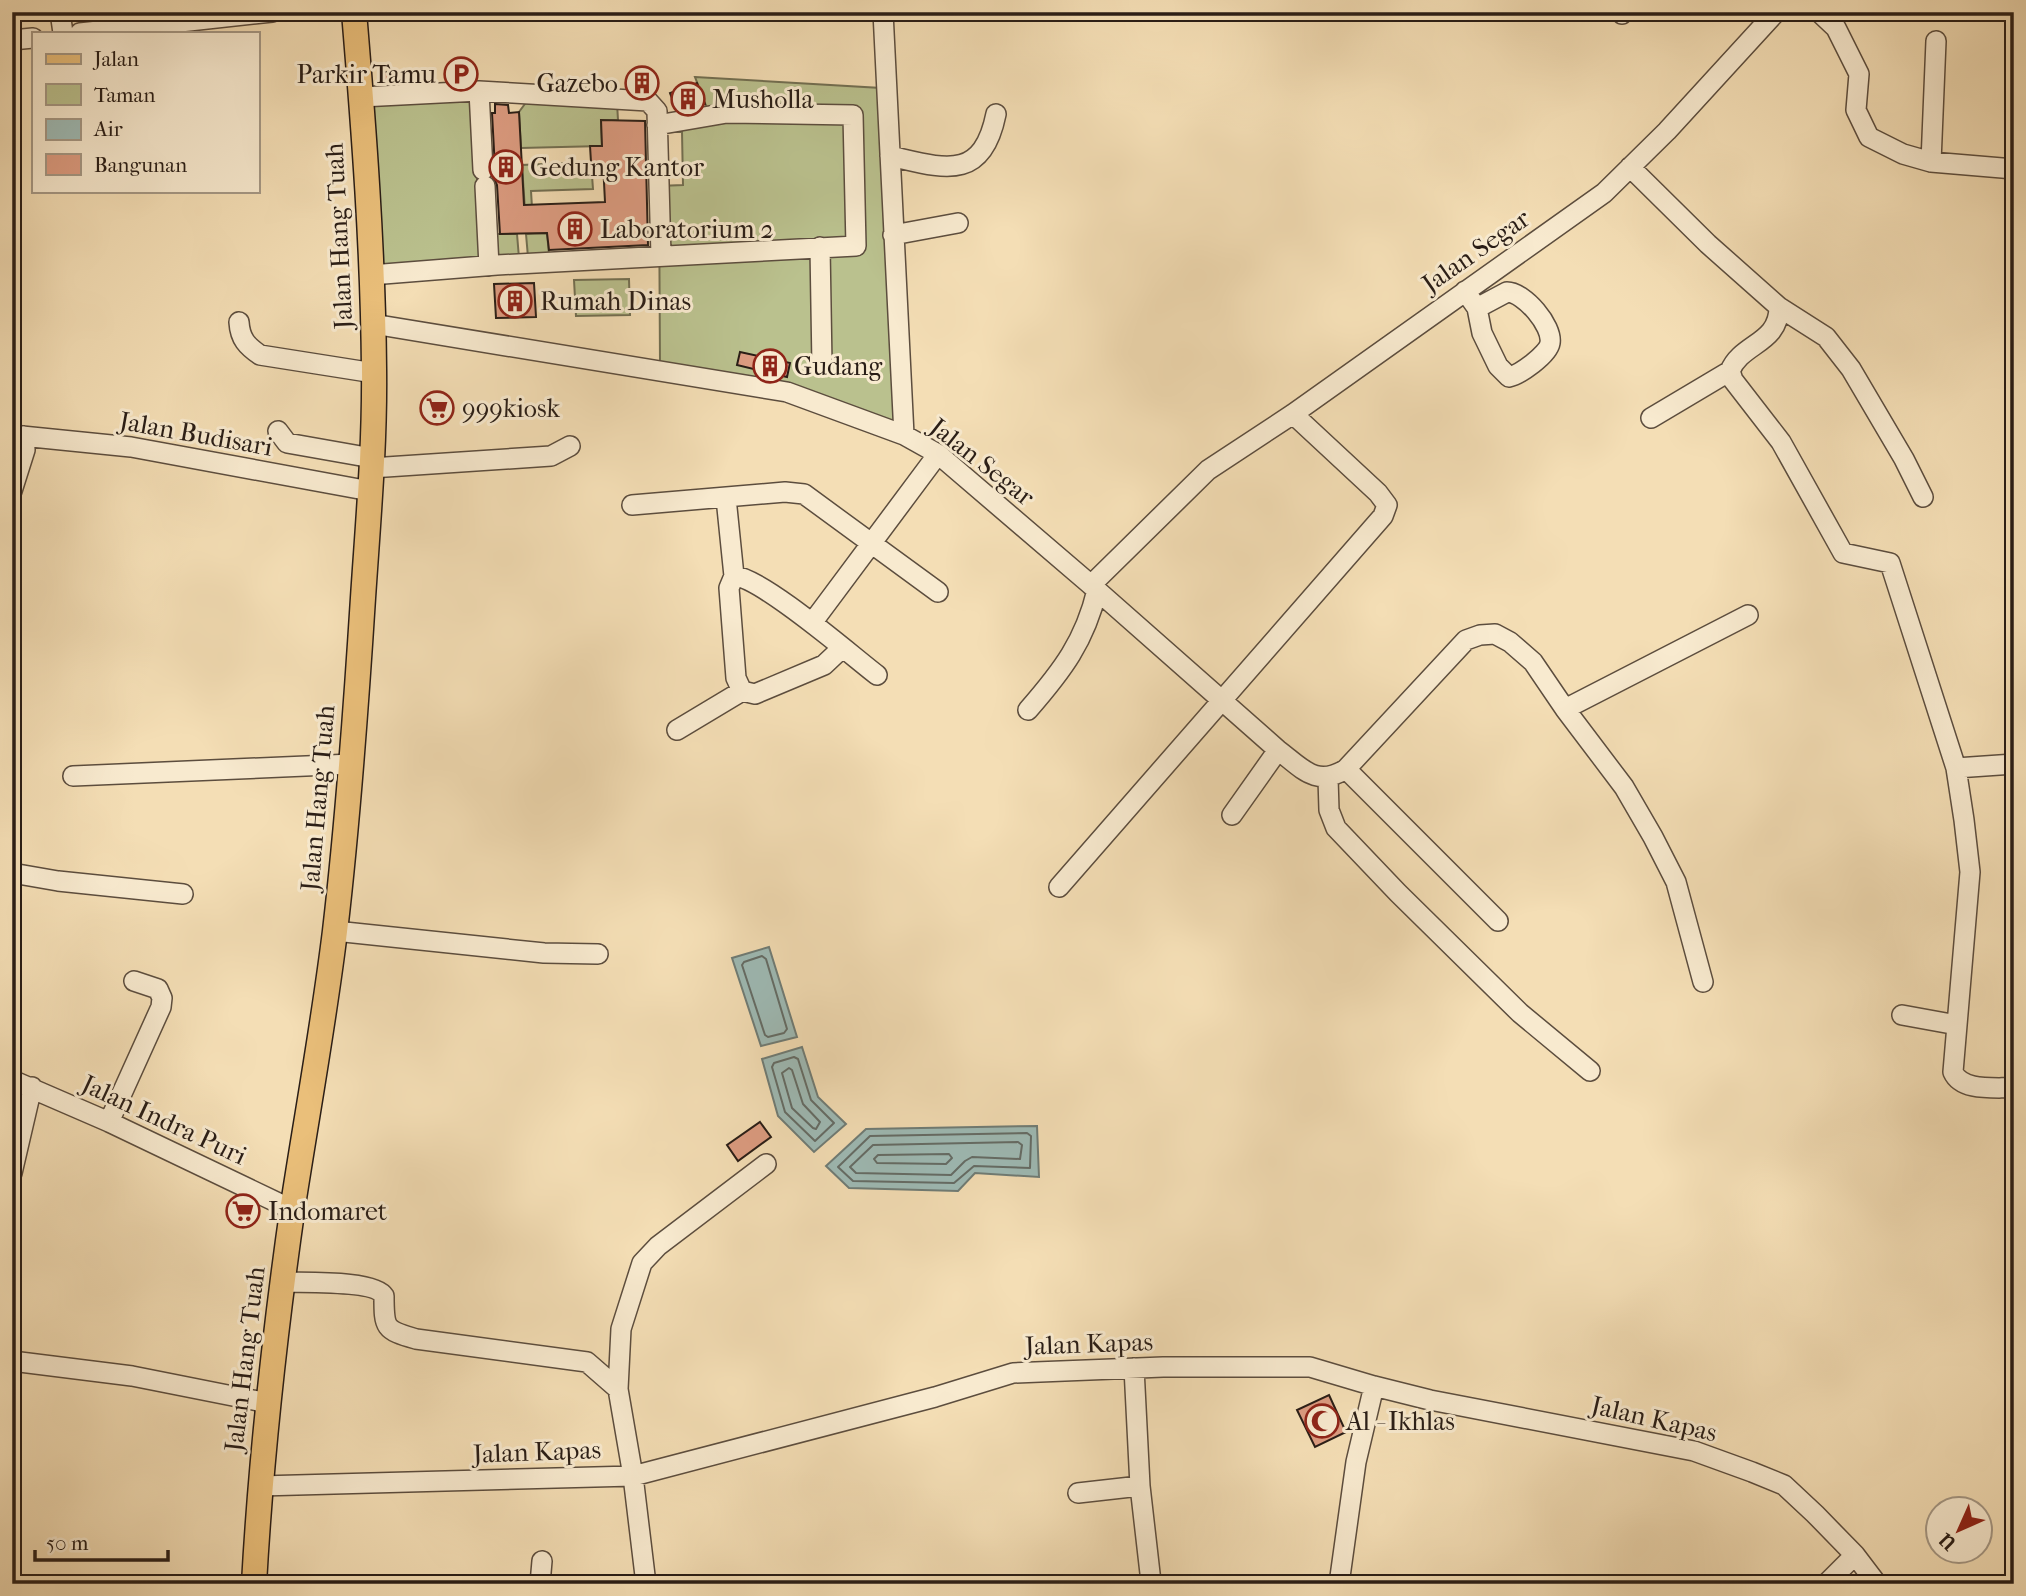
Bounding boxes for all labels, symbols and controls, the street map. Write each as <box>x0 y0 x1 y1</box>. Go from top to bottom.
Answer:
legend <box>32 32 259 192</box>
text: Jalan <box>92 47 139 71</box>
parking icon: Parkir Tamu <box>442 55 480 93</box>
place label: Parkir Tamu <box>297 59 436 90</box>
building icon: Gazebo <box>623 64 661 102</box>
place label: Gazebo <box>536 68 618 99</box>
building icon: Musholla <box>669 80 707 118</box>
text: Taman <box>94 83 155 107</box>
place label: Musholla <box>712 84 815 115</box>
text: Air <box>93 117 123 141</box>
street label: Jalan Hang Tuah <box>319 142 359 332</box>
building icon: Gedung Kantor <box>487 148 525 186</box>
place label: Gedung Kantor <box>530 152 704 183</box>
text: Bangunan <box>94 153 187 177</box>
street label: Jalan Segar <box>1415 203 1536 301</box>
building icon: Laboratorium 2 <box>556 210 594 248</box>
place label: Laboratorium 2 <box>600 214 774 245</box>
building icon: Rumah Dinas <box>496 282 534 320</box>
place label: Rumah Dinas <box>540 286 691 317</box>
building icon: Gudang <box>751 347 789 385</box>
place label: Gudang <box>794 351 883 382</box>
supermarket icon: 999kiosk <box>418 389 456 427</box>
place label: 999kiosk <box>462 393 561 424</box>
street label: Jalan Budisari <box>115 405 275 463</box>
street label: Jalan Segar <box>922 410 1041 513</box>
street label: Jalan Hang Tuah <box>294 703 342 894</box>
street label: Jalan Indra Puri <box>75 1067 252 1172</box>
supermarket icon: Indomaret <box>224 1192 262 1230</box>
place label: Indomaret <box>268 1196 388 1227</box>
street label: Jalan Hang Tuah <box>218 1264 272 1455</box>
street label: Jalan Kapas <box>1022 1326 1154 1362</box>
street label: Jalan Kapas <box>1586 1389 1720 1449</box>
mosque icon: Al - Ikhlas <box>1303 1402 1341 1440</box>
place label: Al - Ikhlas <box>1345 1406 1455 1437</box>
street label: Jalan Kapas <box>470 1434 602 1470</box>
north arrow <box>1924 1494 1994 1564</box>
scale bar <box>35 1519 168 1563</box>
text: U <box>1935 1528 1961 1555</box>
text: 50 m <box>46 1531 89 1555</box>

